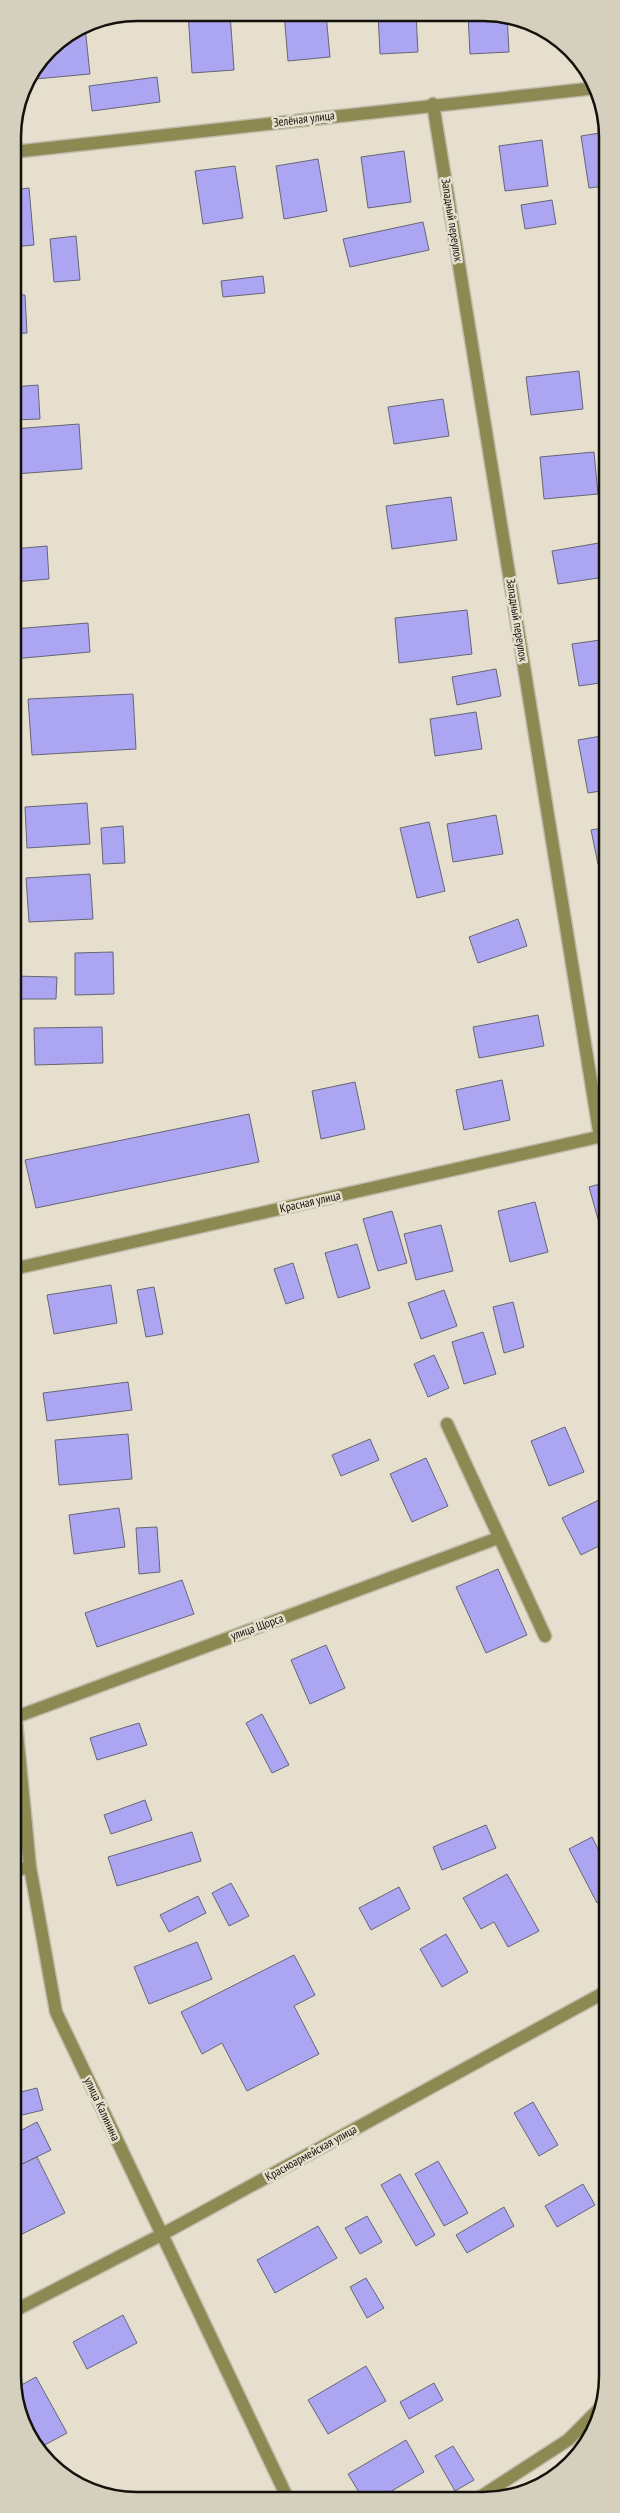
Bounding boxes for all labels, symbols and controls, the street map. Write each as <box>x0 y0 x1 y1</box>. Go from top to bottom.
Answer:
street label: Зелёная улица <box>272 107 336 130</box>
street label: Западный переулок <box>439 177 467 263</box>
street label: Западный переулок <box>504 577 532 663</box>
street label: Красная улица <box>278 1187 342 1216</box>
street label: улица Щорса <box>228 1610 286 1643</box>
street label: улица Калинина <box>81 2075 124 2143</box>
street label: Красноармейская улица <box>262 2121 359 2184</box>

